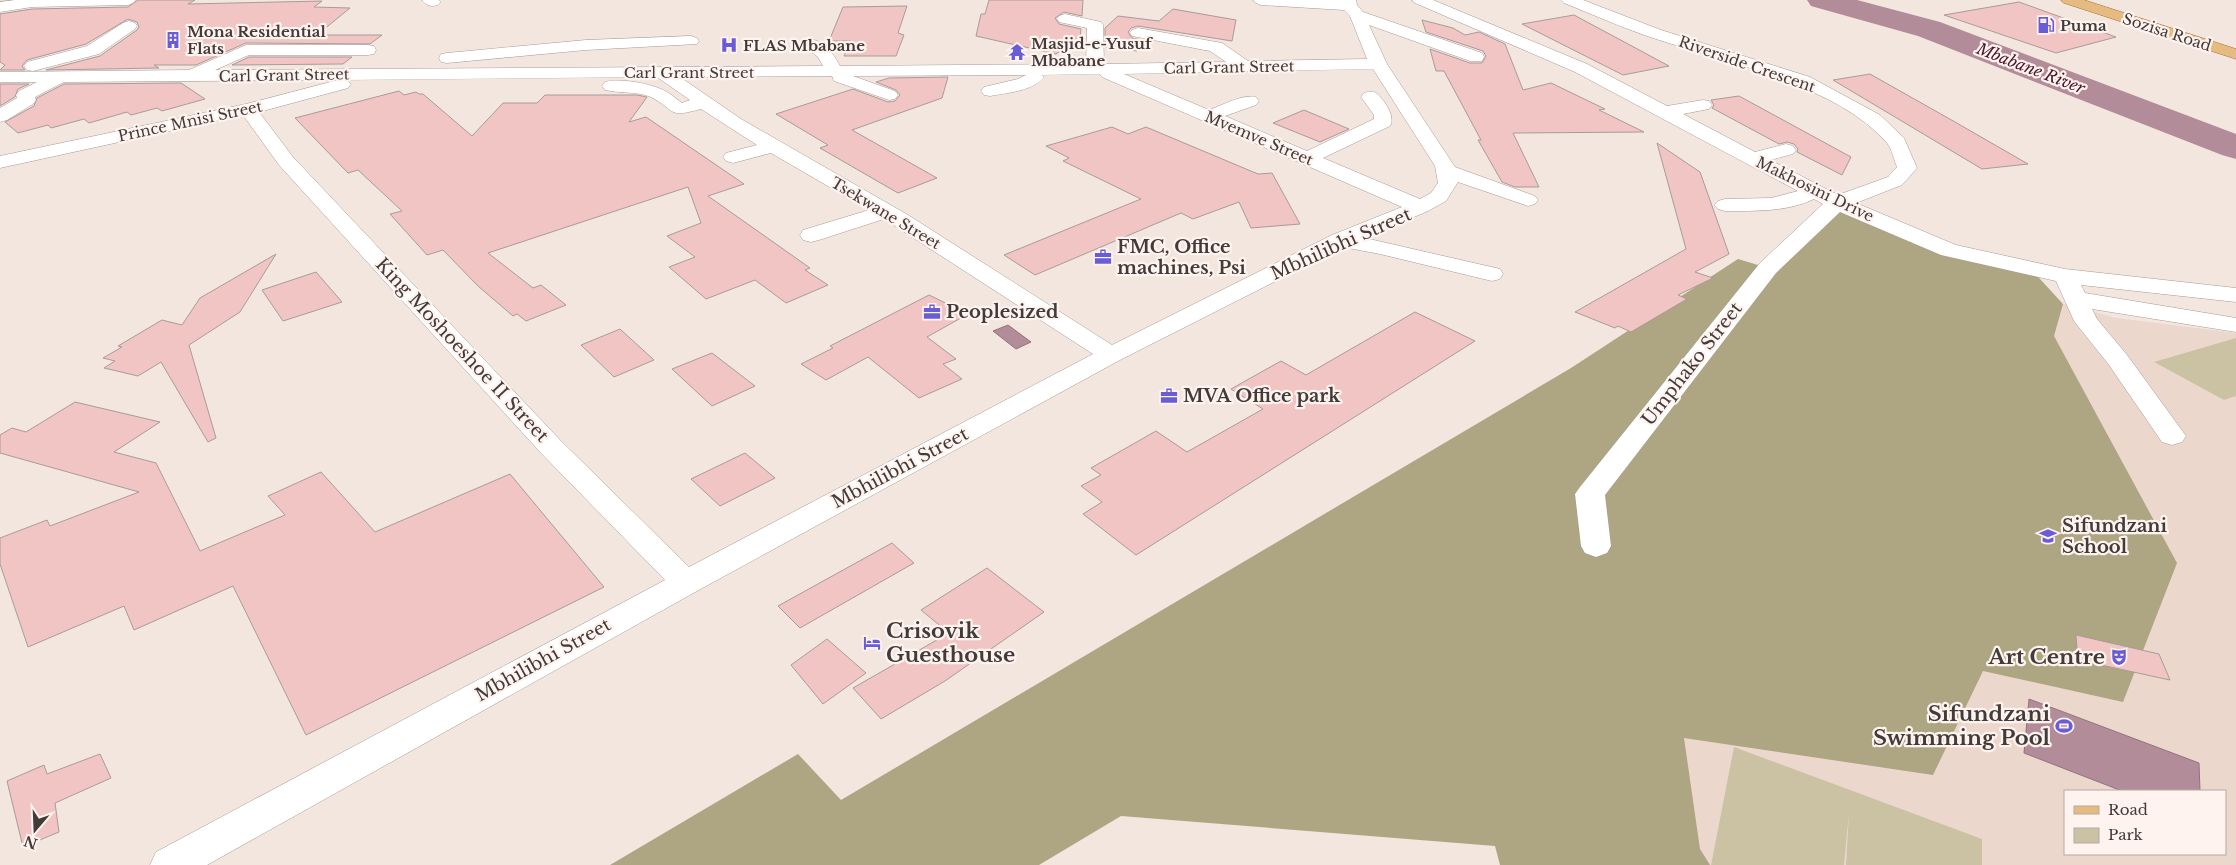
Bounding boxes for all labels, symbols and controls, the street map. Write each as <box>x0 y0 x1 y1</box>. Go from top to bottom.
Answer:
street label: Sozisa Road <box>2120 9 2214 55</box>
fuel station icon: Puma <box>2036 15 2056 35</box>
place label: Puma <box>2060 16 2107 35</box>
place label: Mona Residential Flats <box>187 22 326 58</box>
building icon: Mona Residential Flats <box>163 30 183 50</box>
street label: Riverside Crescent <box>1676 32 1818 96</box>
place label: Masjid-e-Yusuf Mbabane <box>1031 34 1154 70</box>
hospital icon: FLAS Mbabane <box>719 35 739 55</box>
place label: FLAS Mbabane <box>743 36 865 55</box>
water label: Mbabane River <box>1973 38 2089 98</box>
temple icon: Masjid-e-Yusuf Mbabane <box>1007 42 1027 62</box>
street label: Carl Grant Street <box>1164 56 1295 78</box>
street label: Carl Grant Street <box>624 63 755 82</box>
street label: Carl Grant Street <box>219 64 350 86</box>
street label: Prince Mnisi Street <box>116 96 264 146</box>
street label: Mvemve Street <box>1202 107 1316 170</box>
street label: Makhosini Drive <box>1753 152 1877 226</box>
street label: Tsekwane Street <box>828 173 945 253</box>
street label: Mbhilibhi Street <box>1267 203 1415 285</box>
place label: FMC, Office machines, Psi <box>1117 236 1246 279</box>
office icon: FMC, Office machines, Psi <box>1093 247 1113 267</box>
street label: King Moshoeshoe II Street <box>371 253 553 447</box>
street label: Umphako Street <box>1637 298 1747 430</box>
place label: Peoplesized <box>946 301 1059 323</box>
office icon: Peoplesized <box>922 302 942 322</box>
place label: MVA Office park <box>1183 385 1341 407</box>
office icon: MVA Office park <box>1159 386 1179 406</box>
street label: Mbhilibhi Street <box>828 423 972 513</box>
place label: Sifundzani School <box>2062 515 2167 558</box>
school or university icon: Sifundzani School <box>2038 526 2058 546</box>
street label: Mbhilibhi Street <box>471 614 615 706</box>
place label: Crisovik Guesthouse <box>886 618 1015 668</box>
hotel icon: Crisovik Guesthouse <box>862 633 882 653</box>
place label: Art Centre <box>1987 644 2105 670</box>
theatre icon: Art Centre <box>2109 647 2129 667</box>
place label: Sifundzani Swimming Pool <box>1873 701 2051 751</box>
sports icon: Sifundzani Swimming Pool <box>2054 716 2074 736</box>
legend <box>2064 790 2226 855</box>
text: Road <box>2108 800 2148 819</box>
north arrow <box>10 805 60 855</box>
text: Park <box>2108 825 2144 844</box>
text: N <box>22 832 40 853</box>

